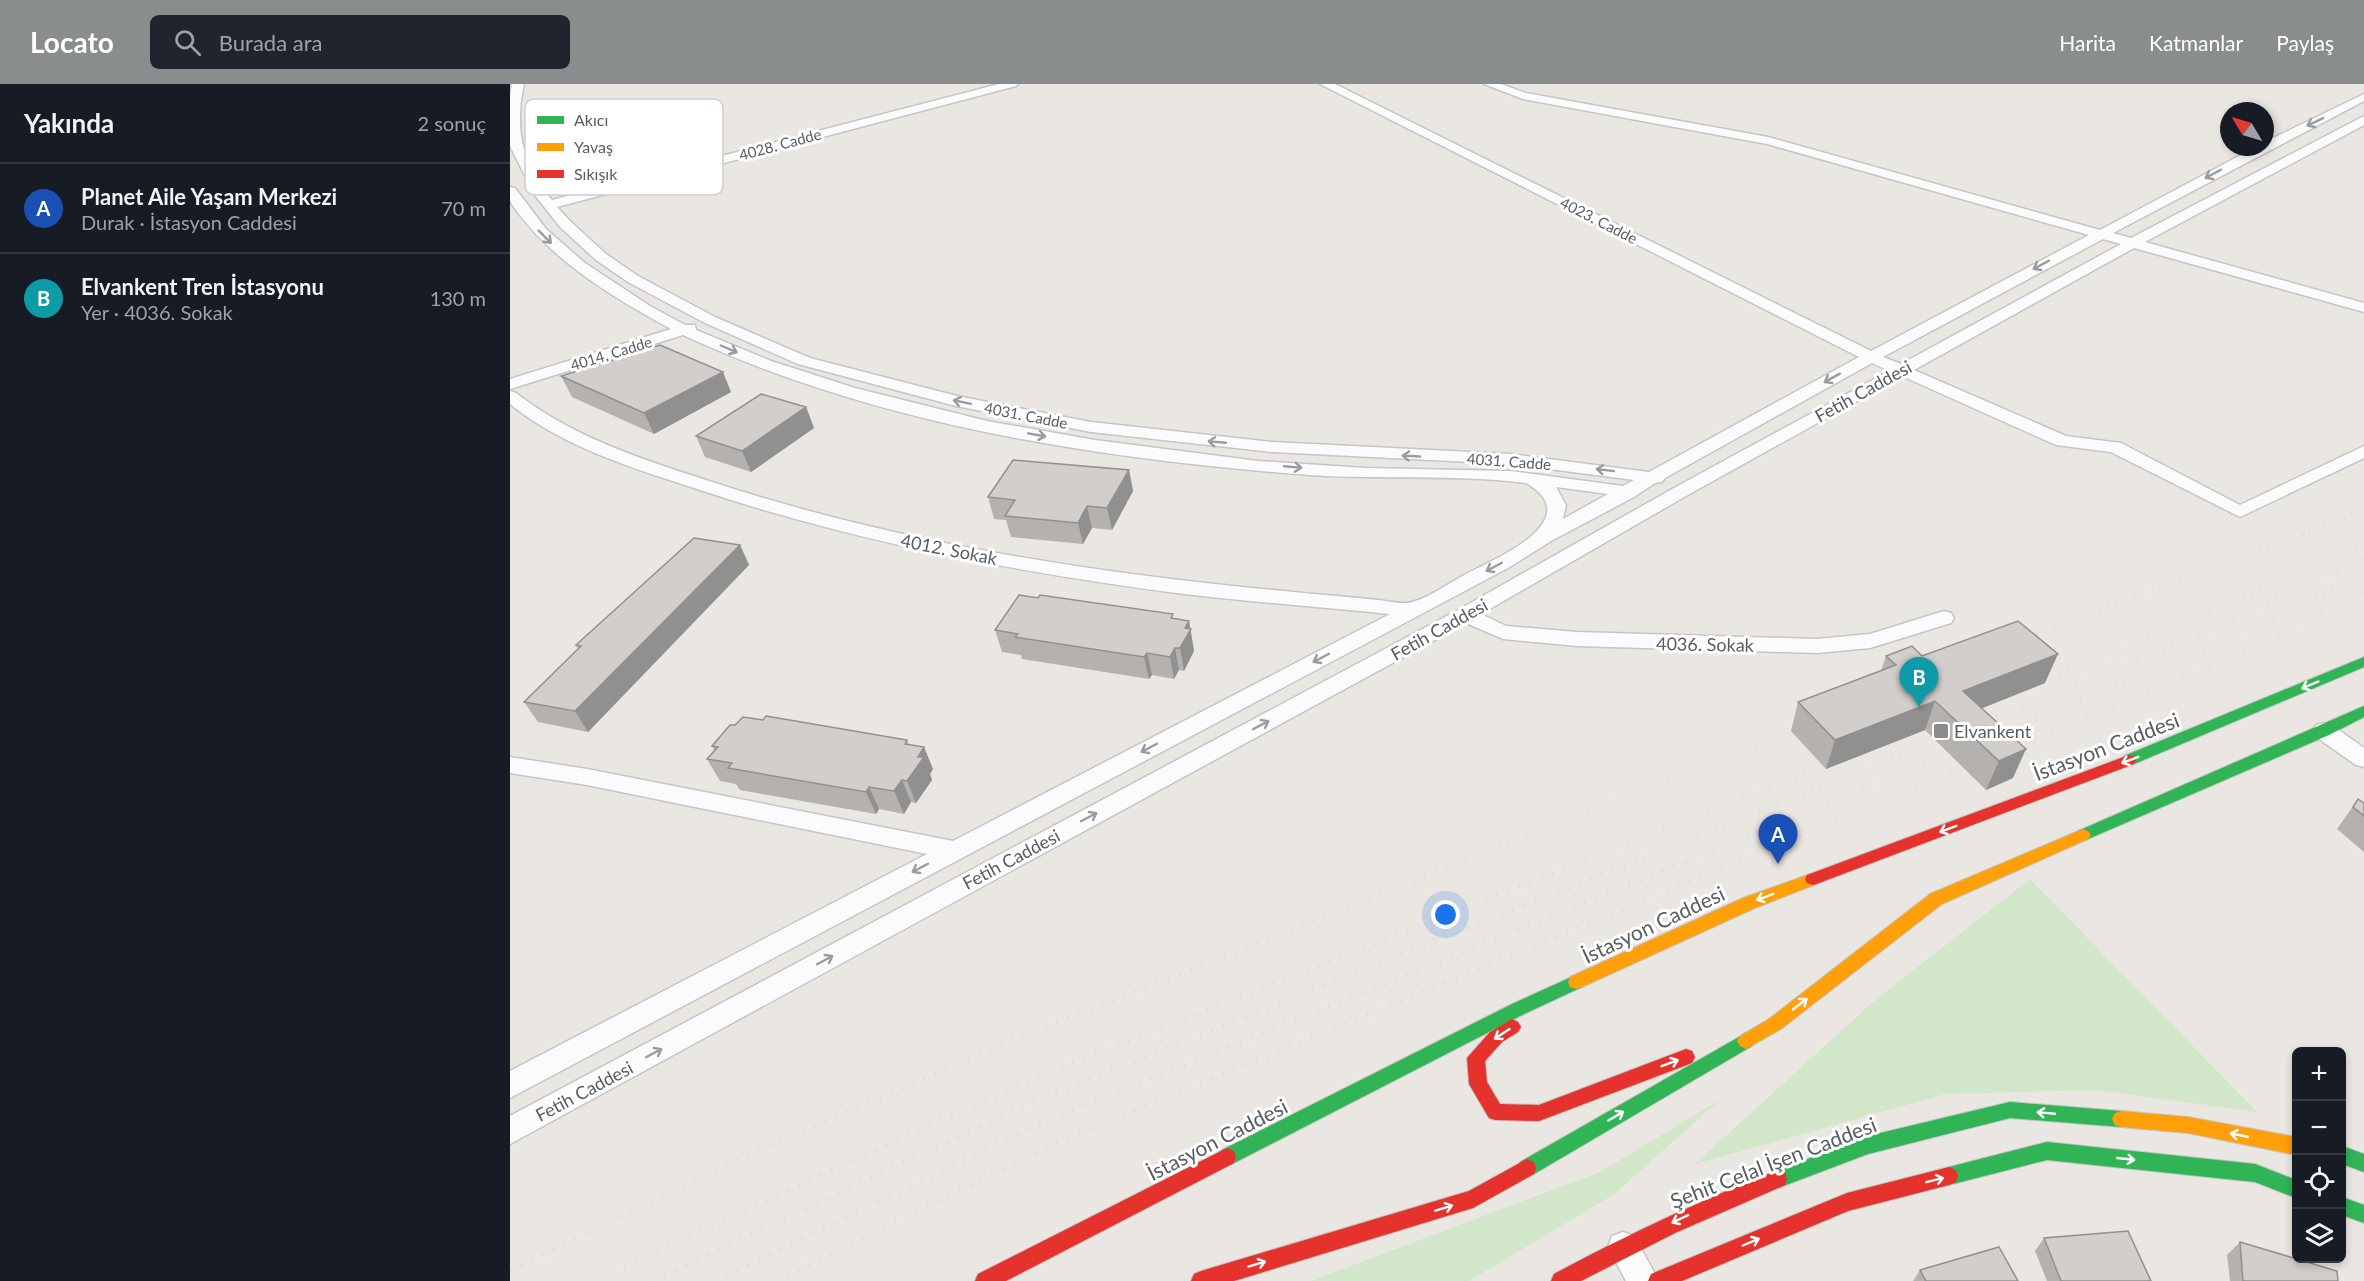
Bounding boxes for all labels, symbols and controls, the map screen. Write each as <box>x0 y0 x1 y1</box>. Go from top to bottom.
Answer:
search box <box>150 15 570 69</box>
text: Locato <box>30 25 114 59</box>
icon: search <box>171 26 204 59</box>
text: Burada ara <box>219 29 322 56</box>
text: Harita <box>2059 30 2116 55</box>
text: Katmanlar <box>2149 30 2243 55</box>
text: Paylaş <box>2276 30 2334 55</box>
legend <box>525 99 723 195</box>
north arrow <box>2220 102 2274 156</box>
text: Yakında <box>24 107 114 139</box>
text: Akıcı <box>574 110 608 129</box>
text: 2 sonuç <box>417 111 486 135</box>
one-way arrow <box>2306 117 2324 128</box>
street label: 4028. Cadde <box>737 124 823 164</box>
text: Yavaş <box>574 137 613 156</box>
text: Sıkışık <box>574 164 618 183</box>
one-way arrow <box>2205 168 2222 180</box>
text: Planet Aile Yaşam Merkezi <box>81 183 337 210</box>
street label: 4023. Cadde <box>1557 193 1641 247</box>
text: A <box>37 196 50 220</box>
text: 70 m <box>441 196 486 220</box>
text: Durak · İstasyon Caddesi <box>81 210 297 234</box>
one-way arrow <box>538 230 553 245</box>
one-way arrow <box>2032 260 2050 271</box>
text: Elvankent Tren İstasyonu <box>81 273 324 300</box>
text: B <box>37 286 50 310</box>
text: 130 m <box>430 286 486 310</box>
text: Yer · 4036. Sokak <box>81 300 233 324</box>
street label: 4014. Cadde <box>568 332 654 374</box>
one-way arrow <box>719 344 737 355</box>
street label: Fetih Caddesi <box>1811 355 1915 427</box>
one-way arrow <box>1824 372 1841 384</box>
one-way arrow <box>953 396 972 407</box>
street label: 4031. Cadde <box>983 398 1069 432</box>
one-way arrow <box>1027 430 1046 441</box>
one-way arrow <box>1207 436 1227 447</box>
street label: 4031. Cadde <box>1466 449 1552 473</box>
one-way arrow <box>1402 450 1422 461</box>
one-way arrow <box>1283 462 1302 473</box>
one-way arrow <box>1596 465 1616 476</box>
street label: 4012. Sokak <box>899 529 1000 569</box>
one-way arrow <box>1486 561 1503 573</box>
street label: Fetih Caddesi <box>1387 593 1491 665</box>
street label: 4036. Sokak <box>1656 632 1755 656</box>
one-way arrow <box>1313 653 1331 664</box>
pin: B <box>1900 658 1938 707</box>
one-way arrow <box>2302 680 2320 691</box>
street label: İstasyon Caddesi <box>2030 707 2182 785</box>
one-way arrow <box>1251 719 1269 730</box>
place label: Elvankent <box>1954 720 2032 742</box>
marker: Elvankent <box>1932 722 1950 740</box>
one-way arrow <box>1140 743 1158 754</box>
one-way arrow <box>2121 755 2140 766</box>
one-way arrow <box>1080 811 1097 823</box>
pin: A <box>1758 814 1798 864</box>
street label: Fetih Caddesi <box>958 824 1064 894</box>
one-way arrow <box>1939 824 1958 835</box>
one-way arrow <box>912 862 929 874</box>
street label: İstasyon Caddesi <box>1578 880 1728 968</box>
one-way arrow <box>1756 893 1775 904</box>
your location <box>1431 900 1460 929</box>
one-way arrow <box>816 954 833 966</box>
one-way arrow <box>1792 998 1808 1011</box>
one-way arrow <box>1494 1028 1511 1040</box>
one-way arrow <box>645 1047 662 1059</box>
map controls <box>2292 1047 2346 1263</box>
button: + <box>2292 1047 2346 1101</box>
street label: Fetih Caddesi <box>531 1056 637 1126</box>
one-way arrow <box>1660 1057 1679 1068</box>
street label: İstasyon Caddesi <box>1143 1093 1291 1185</box>
button: − <box>2292 1101 2346 1155</box>
one-way arrow <box>2036 1107 2056 1118</box>
one-way arrow <box>1607 1110 1624 1122</box>
street label: Şehit Celal İşen Caddesi <box>1666 1111 1880 1213</box>
one-way arrow <box>2230 1129 2249 1140</box>
one-way arrow <box>2116 1154 2136 1165</box>
button: locate <box>2292 1155 2346 1209</box>
one-way arrow <box>1925 1173 1944 1185</box>
one-way arrow <box>1434 1202 1453 1213</box>
button: layers <box>2292 1209 2346 1263</box>
one-way arrow <box>1672 1214 1690 1226</box>
one-way arrow <box>1741 1236 1760 1247</box>
one-way arrow <box>1248 1258 1267 1269</box>

